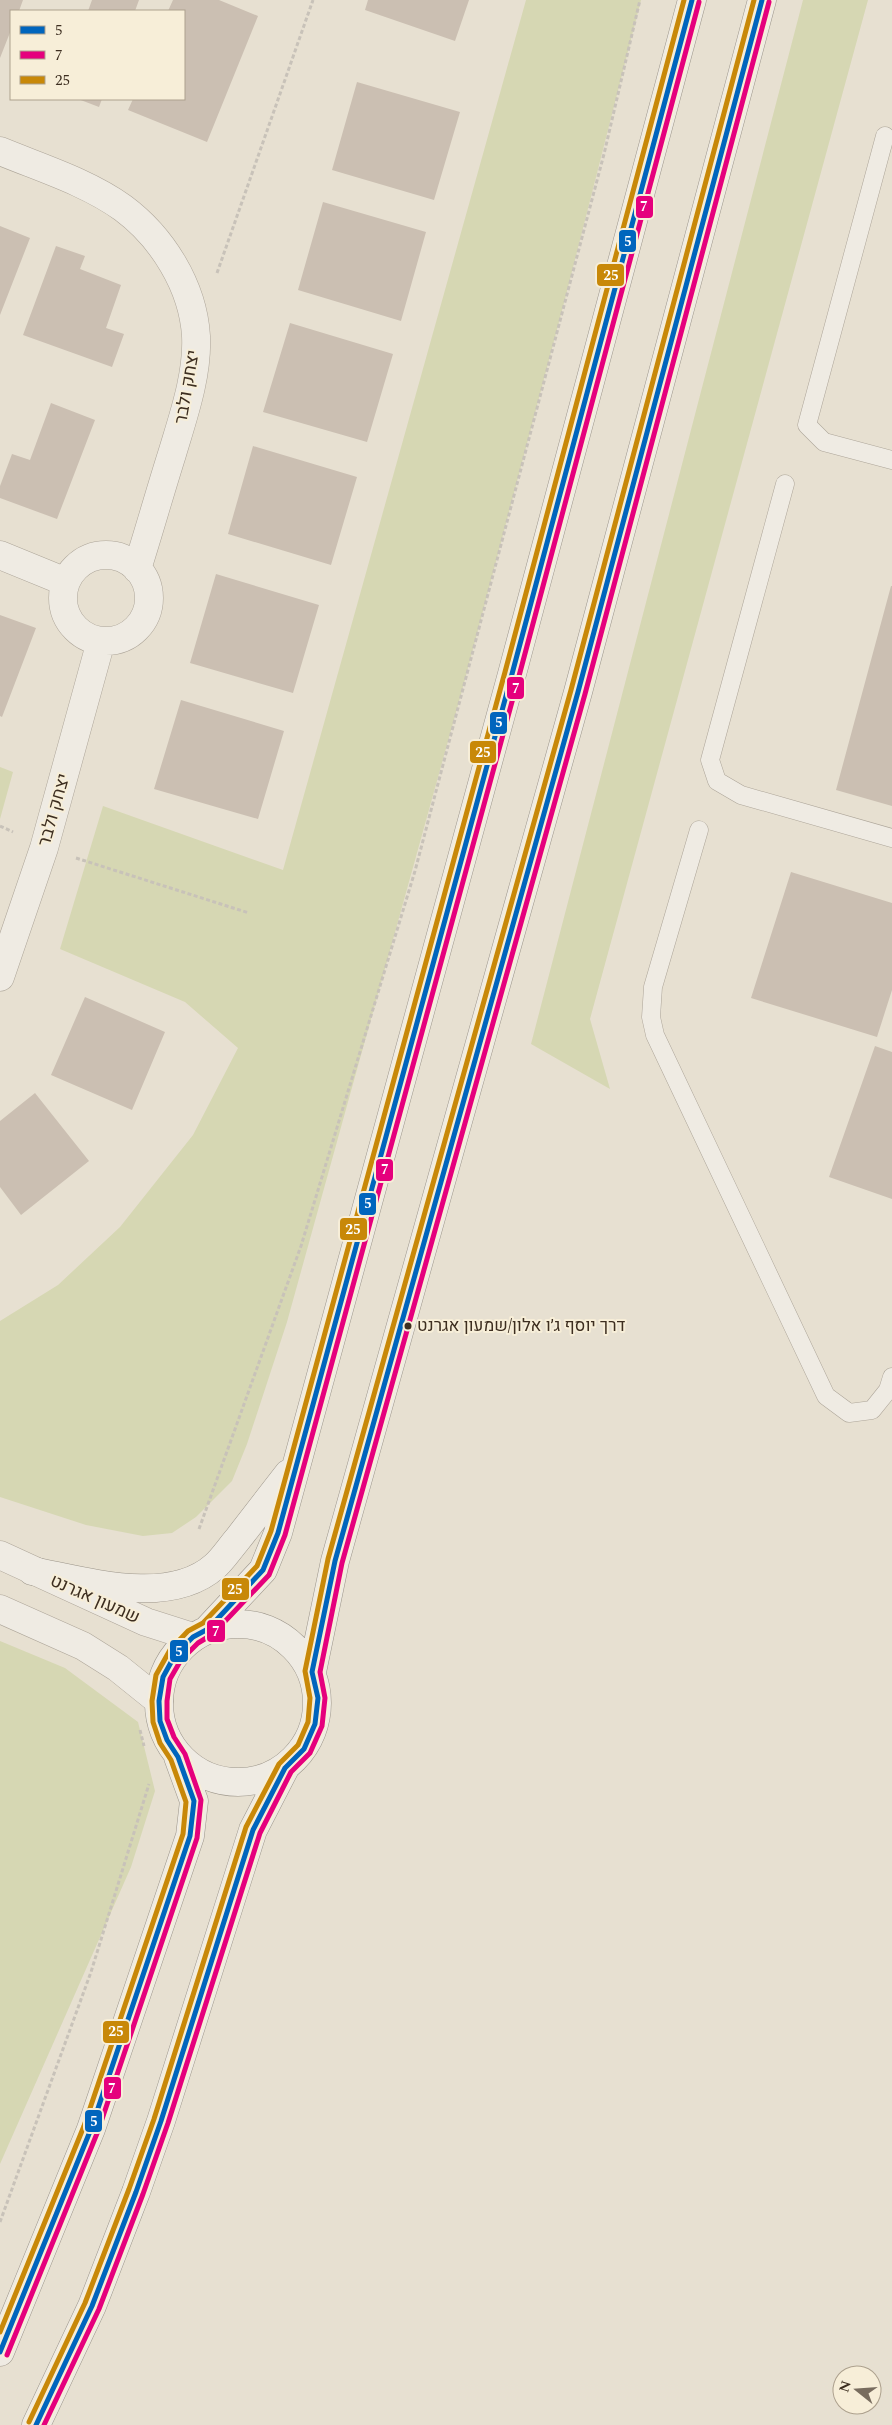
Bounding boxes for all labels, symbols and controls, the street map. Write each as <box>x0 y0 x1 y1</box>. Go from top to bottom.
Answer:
legend <box>10 10 185 100</box>
text: 5 <box>55 19 63 42</box>
text: 7 <box>55 44 63 67</box>
text: 25 <box>55 69 70 92</box>
line badge: 7 <box>635 195 654 219</box>
text: 7 <box>640 196 648 217</box>
line badge: 5 <box>618 229 637 253</box>
text: 5 <box>624 231 632 252</box>
line badge: 25 <box>596 263 625 287</box>
text: 25 <box>603 265 619 286</box>
street label: יצחק ולבר <box>167 348 207 426</box>
line badge: 7 <box>506 676 525 700</box>
text: 7 <box>512 678 520 699</box>
line badge: 5 <box>489 711 508 735</box>
text: 5 <box>495 712 503 733</box>
line badge: 25 <box>469 740 497 764</box>
text: 25 <box>475 742 491 763</box>
street label: יצחק ולבר <box>31 770 77 850</box>
line badge: 7 <box>375 1158 394 1182</box>
text: 7 <box>381 1159 389 1180</box>
line badge: 5 <box>358 1192 377 1216</box>
text: 5 <box>364 1193 372 1214</box>
line badge: 25 <box>339 1217 368 1241</box>
text: 25 <box>345 1219 361 1240</box>
place label: דרך יוסף ג׳ו אלון/שמעון אגרנט <box>417 1313 626 1339</box>
marker: דרך יוסף ג׳ו אלון/שמעון אגרנט <box>403 1321 413 1331</box>
street label: שמעון אגרנט <box>46 1567 144 1631</box>
line badge: 25 <box>221 1577 250 1601</box>
text: 25 <box>227 1579 243 1600</box>
line badge: 7 <box>206 1619 226 1643</box>
text: 7 <box>212 1621 220 1642</box>
line badge: 5 <box>169 1639 189 1663</box>
text: 5 <box>175 1641 183 1662</box>
line badge: 25 <box>102 2020 130 2044</box>
text: 25 <box>108 2021 124 2042</box>
line badge: 7 <box>103 2076 122 2100</box>
text: 7 <box>108 2078 116 2099</box>
line badge: 5 <box>84 2109 103 2133</box>
text: 5 <box>90 2111 98 2132</box>
north arrow <box>832 2365 882 2415</box>
text: N <box>833 2378 857 2395</box>

